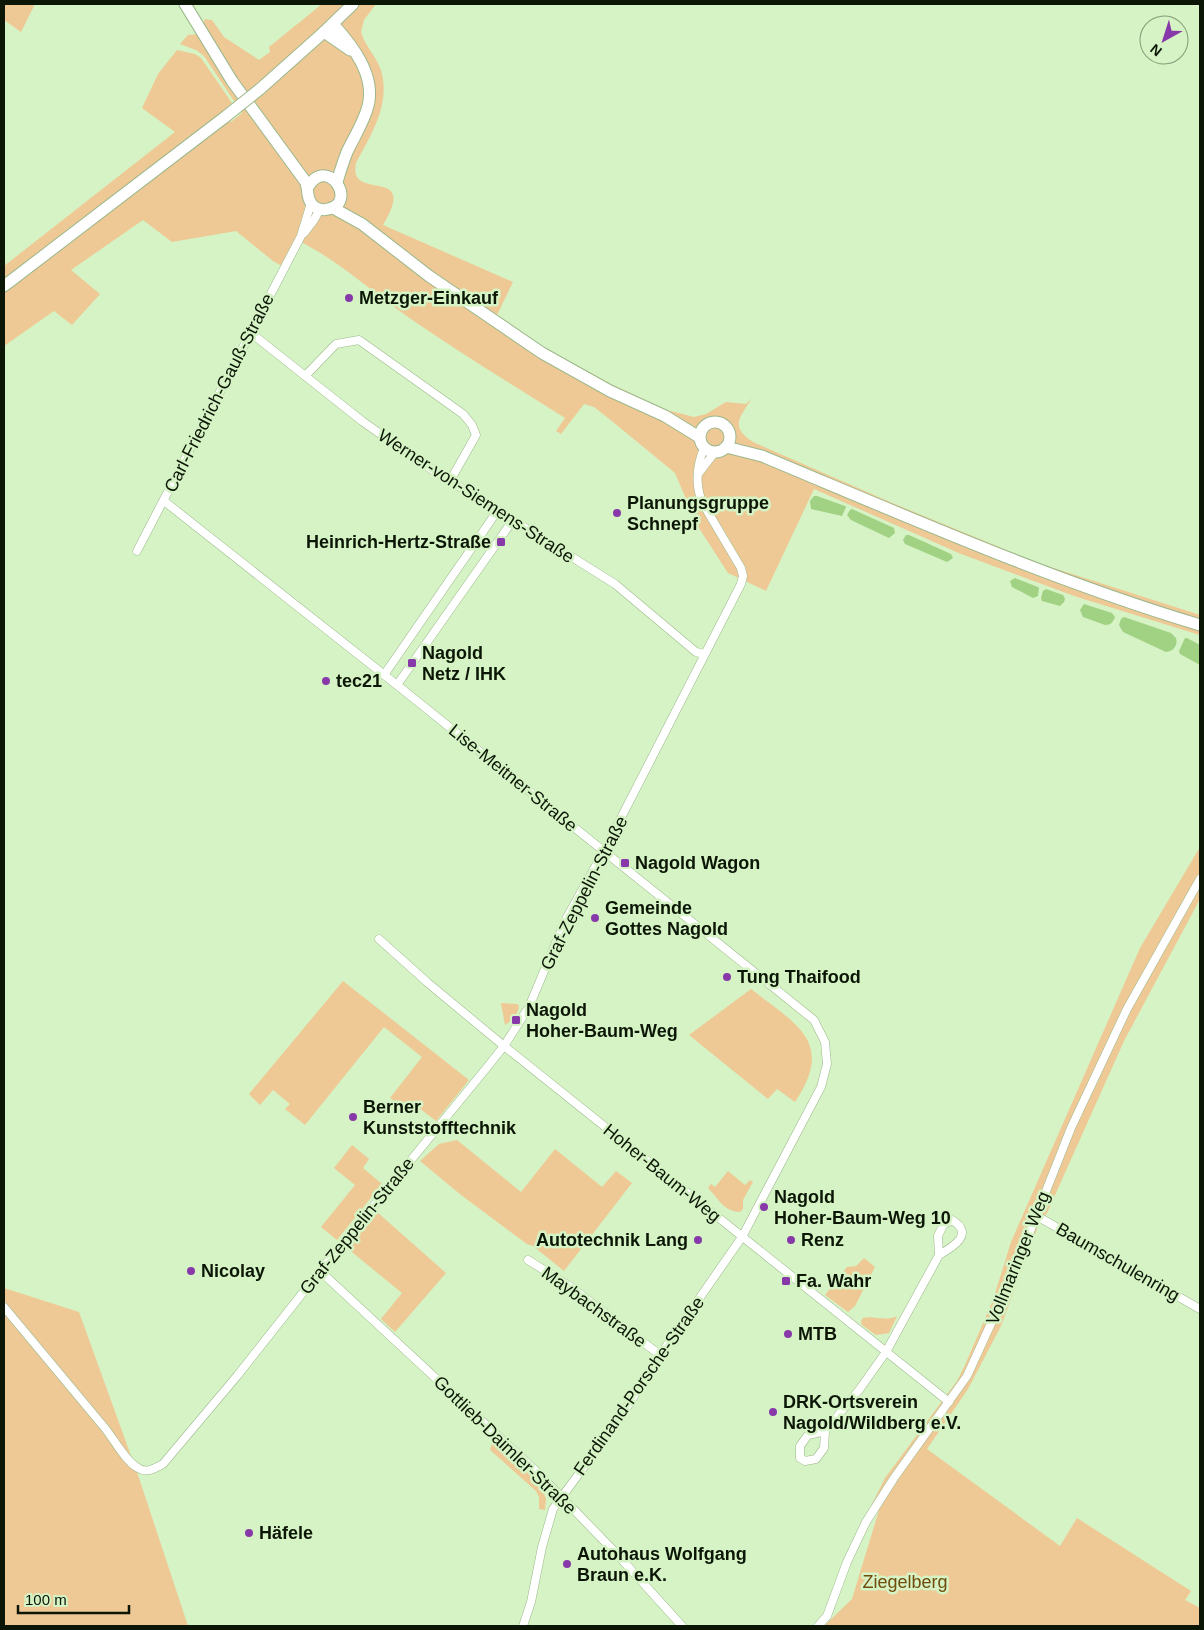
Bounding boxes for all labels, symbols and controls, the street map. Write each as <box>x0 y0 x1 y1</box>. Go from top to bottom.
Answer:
north arrow <box>1139 15 1189 65</box>
text: N <box>1147 41 1165 60</box>
place label: Metzger-Einkauf <box>359 288 499 308</box>
street label: Carl-Friedrich-Gauß-Straße <box>160 290 278 496</box>
marker: Metzger-Einkauf <box>343 292 355 304</box>
street label: Werner-von-Siemens-Straße <box>374 425 578 567</box>
place label: Planungsgruppe Schnepf <box>627 493 769 534</box>
marker: Planungsgruppe Schnepf <box>611 507 623 519</box>
place label: Heinrich-Hertz-Straße <box>306 532 491 552</box>
marker: Heinrich-Hertz-Straße <box>495 536 507 548</box>
place label: Nagold Netz / IHK <box>422 643 506 684</box>
marker: Nagold Netz / IHK <box>406 657 418 669</box>
place label: tec21 <box>336 671 382 691</box>
marker: tec21 <box>320 675 332 687</box>
street label: Lise-Meitner-Straße <box>445 720 581 836</box>
street label: Graf-Zeppelin-Straße <box>536 813 632 973</box>
place label: Nagold Wagon <box>635 853 760 873</box>
marker: Nagold Wagon <box>619 857 631 869</box>
place label: Gemeinde Gottes Nagold <box>605 898 728 939</box>
marker: Gemeinde Gottes Nagold <box>589 912 601 924</box>
place label: Tung Thaifood <box>737 967 861 987</box>
marker: Tung Thaifood <box>721 971 733 983</box>
place label: Nagold Hoher-Baum-Weg <box>526 1000 678 1041</box>
marker: Nagold Hoher-Baum-Weg <box>510 1014 522 1026</box>
place label: Berner Kunststofftechnik <box>363 1097 517 1138</box>
marker: Berner Kunststofftechnik <box>347 1111 359 1123</box>
street label: Hoher-Baum-Weg <box>599 1120 725 1226</box>
street label: Graf-Zeppelin-Straße <box>296 1154 418 1298</box>
place label: Nagold Hoher-Baum-Weg 10 <box>774 1187 951 1228</box>
street label: Vollmaringer Weg <box>982 1189 1054 1327</box>
marker: Nagold Hoher-Baum-Weg 10 <box>758 1201 770 1213</box>
street label: Baumschulenring <box>1053 1219 1183 1305</box>
place label: Autotechnik Lang <box>536 1230 688 1250</box>
place label: Renz <box>801 1230 844 1250</box>
marker: Autotechnik Lang <box>692 1234 704 1246</box>
marker: Renz <box>785 1234 797 1246</box>
place label: Nicolay <box>201 1261 265 1281</box>
street label: Maybachstraße <box>538 1262 650 1352</box>
marker: Nicolay <box>185 1265 197 1277</box>
place label: Fa. Wahr <box>796 1271 871 1291</box>
marker: Fa. Wahr <box>780 1275 792 1287</box>
street label: Ferdinand-Porsche-Straße <box>570 1293 708 1479</box>
place label: MTB <box>798 1324 837 1344</box>
marker: MTB <box>782 1328 794 1340</box>
street label: Gottlieb-Daimler-Straße <box>430 1372 580 1518</box>
place label: DRK-Ortsverein Nagold/Wildberg e.V. <box>783 1392 961 1433</box>
marker: DRK-Ortsverein Nagold/Wildberg e.V. <box>767 1406 779 1418</box>
place label: Häfele <box>259 1523 313 1543</box>
marker: Häfele <box>243 1527 255 1539</box>
place label: Autohaus Wolfgang Braun e.K. <box>577 1544 747 1585</box>
marker: Autohaus Wolfgang Braun e.K. <box>561 1558 573 1570</box>
park label: Ziegelberg <box>862 1572 948 1592</box>
scale bar <box>18 1582 129 1614</box>
text: 100 m <box>25 1591 67 1608</box>

